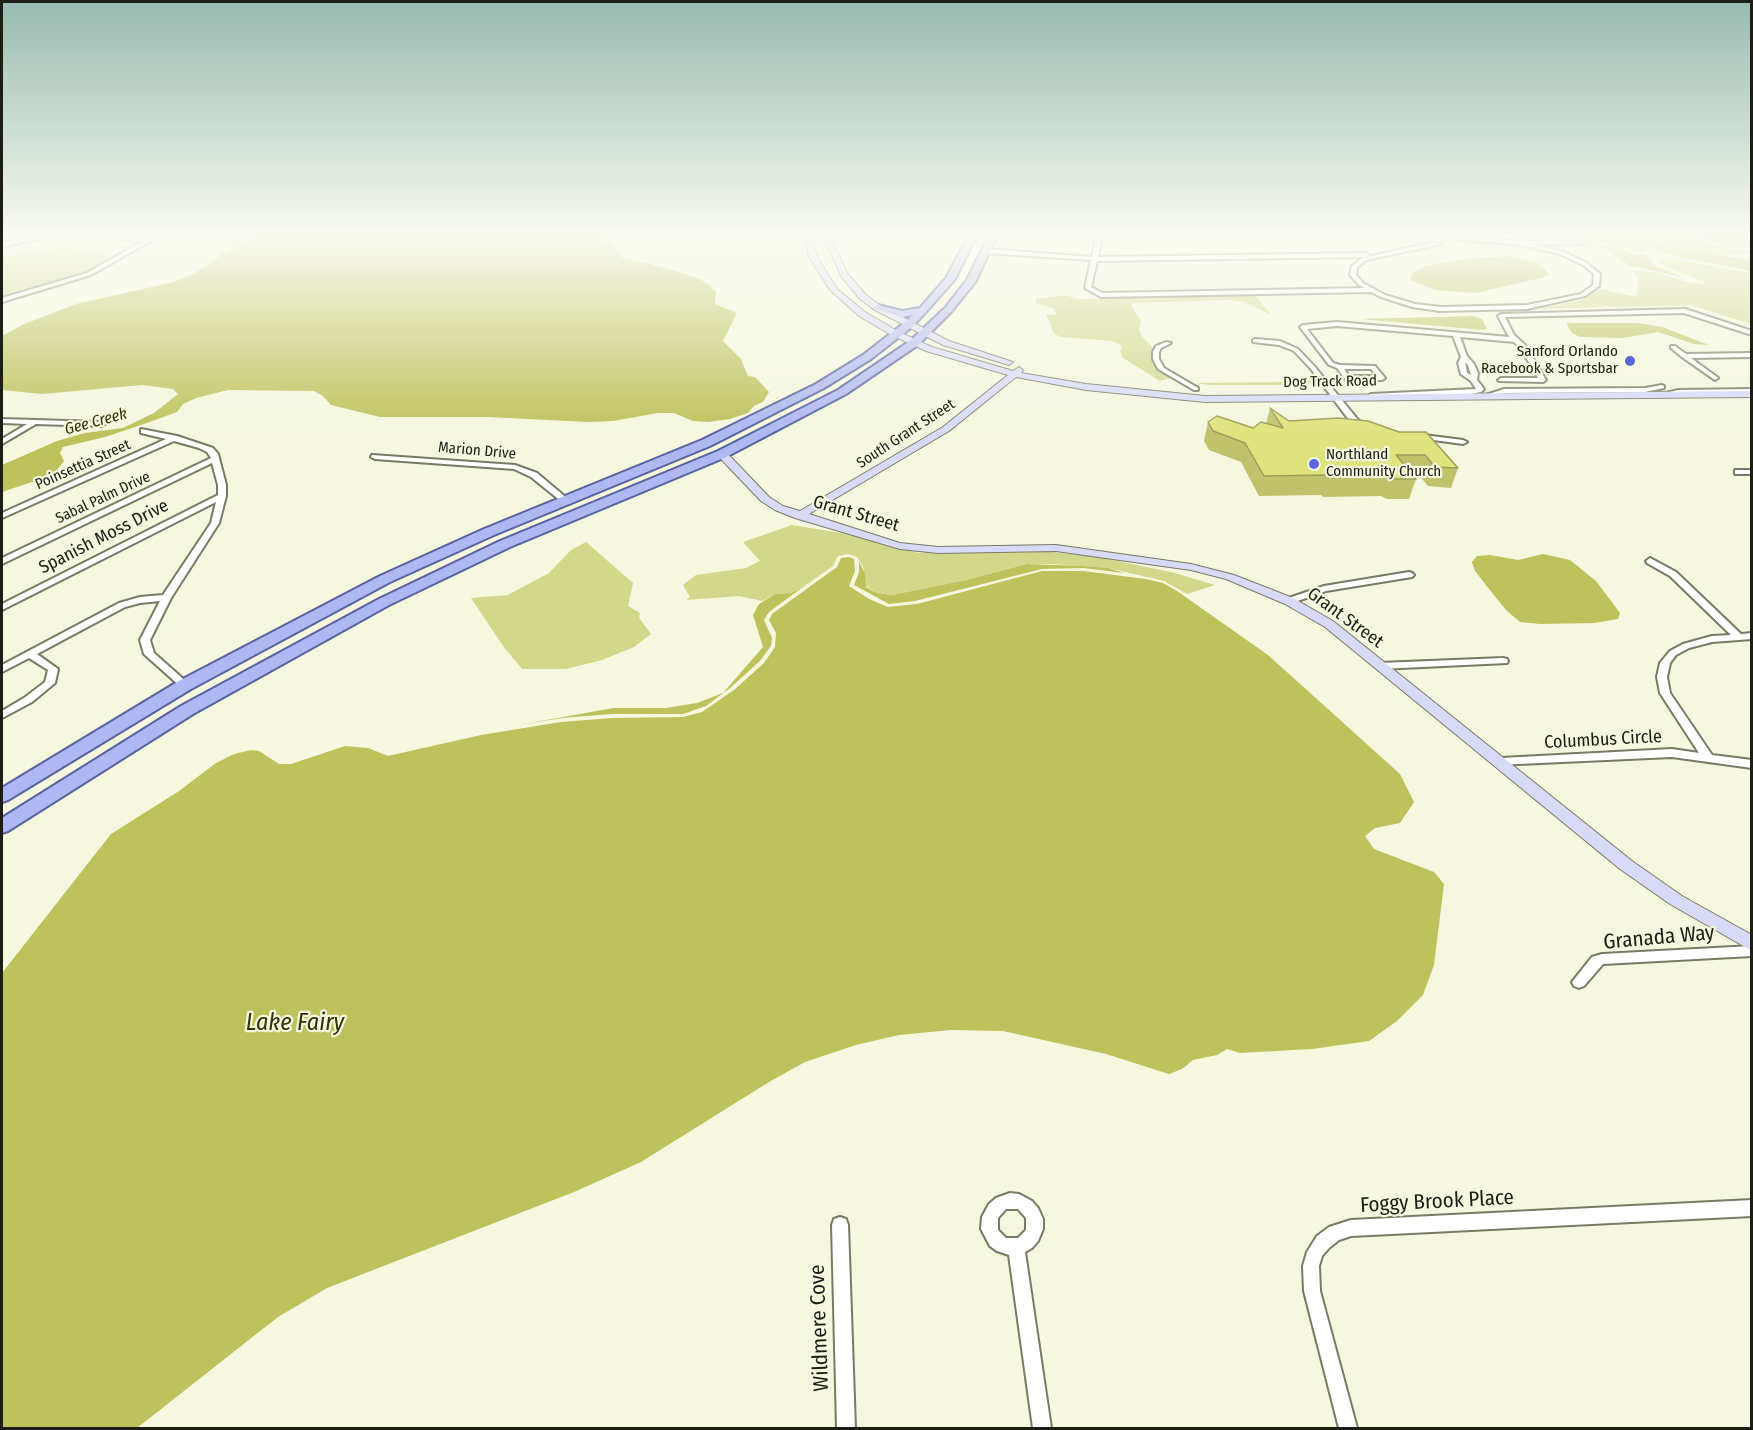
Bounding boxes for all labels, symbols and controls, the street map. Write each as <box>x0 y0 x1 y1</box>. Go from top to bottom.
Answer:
place label: Sanford Orlando Racebook & Sportsbar <box>1481 343 1618 378</box>
marker: Sanford Orlando Racebook & Sportsbar <box>1623 354 1637 368</box>
street label: Dog Track Road <box>1283 372 1377 392</box>
street label: South Grant Street <box>854 396 958 472</box>
water label: Gee Creek <box>63 404 129 440</box>
street label: Poinsettia Street <box>33 436 133 494</box>
street label: Marion Drive <box>437 439 517 463</box>
place label: Northland Community Church <box>1326 446 1441 481</box>
marker: Northland Community Church <box>1307 457 1321 471</box>
street label: Sabal Palm Drive <box>53 468 153 528</box>
street label: Grant Street <box>810 491 902 537</box>
street label: Spanish Moss Drive <box>36 495 172 579</box>
street label: Grant Street <box>1303 583 1387 653</box>
street label: Columbus Circle <box>1544 726 1662 754</box>
street label: Granada Way <box>1602 921 1716 955</box>
water label: Lake Fairy <box>246 1009 344 1037</box>
street label: Foggy Brook Place <box>1359 1185 1515 1219</box>
street label: Wildmere Cove <box>805 1264 835 1392</box>

